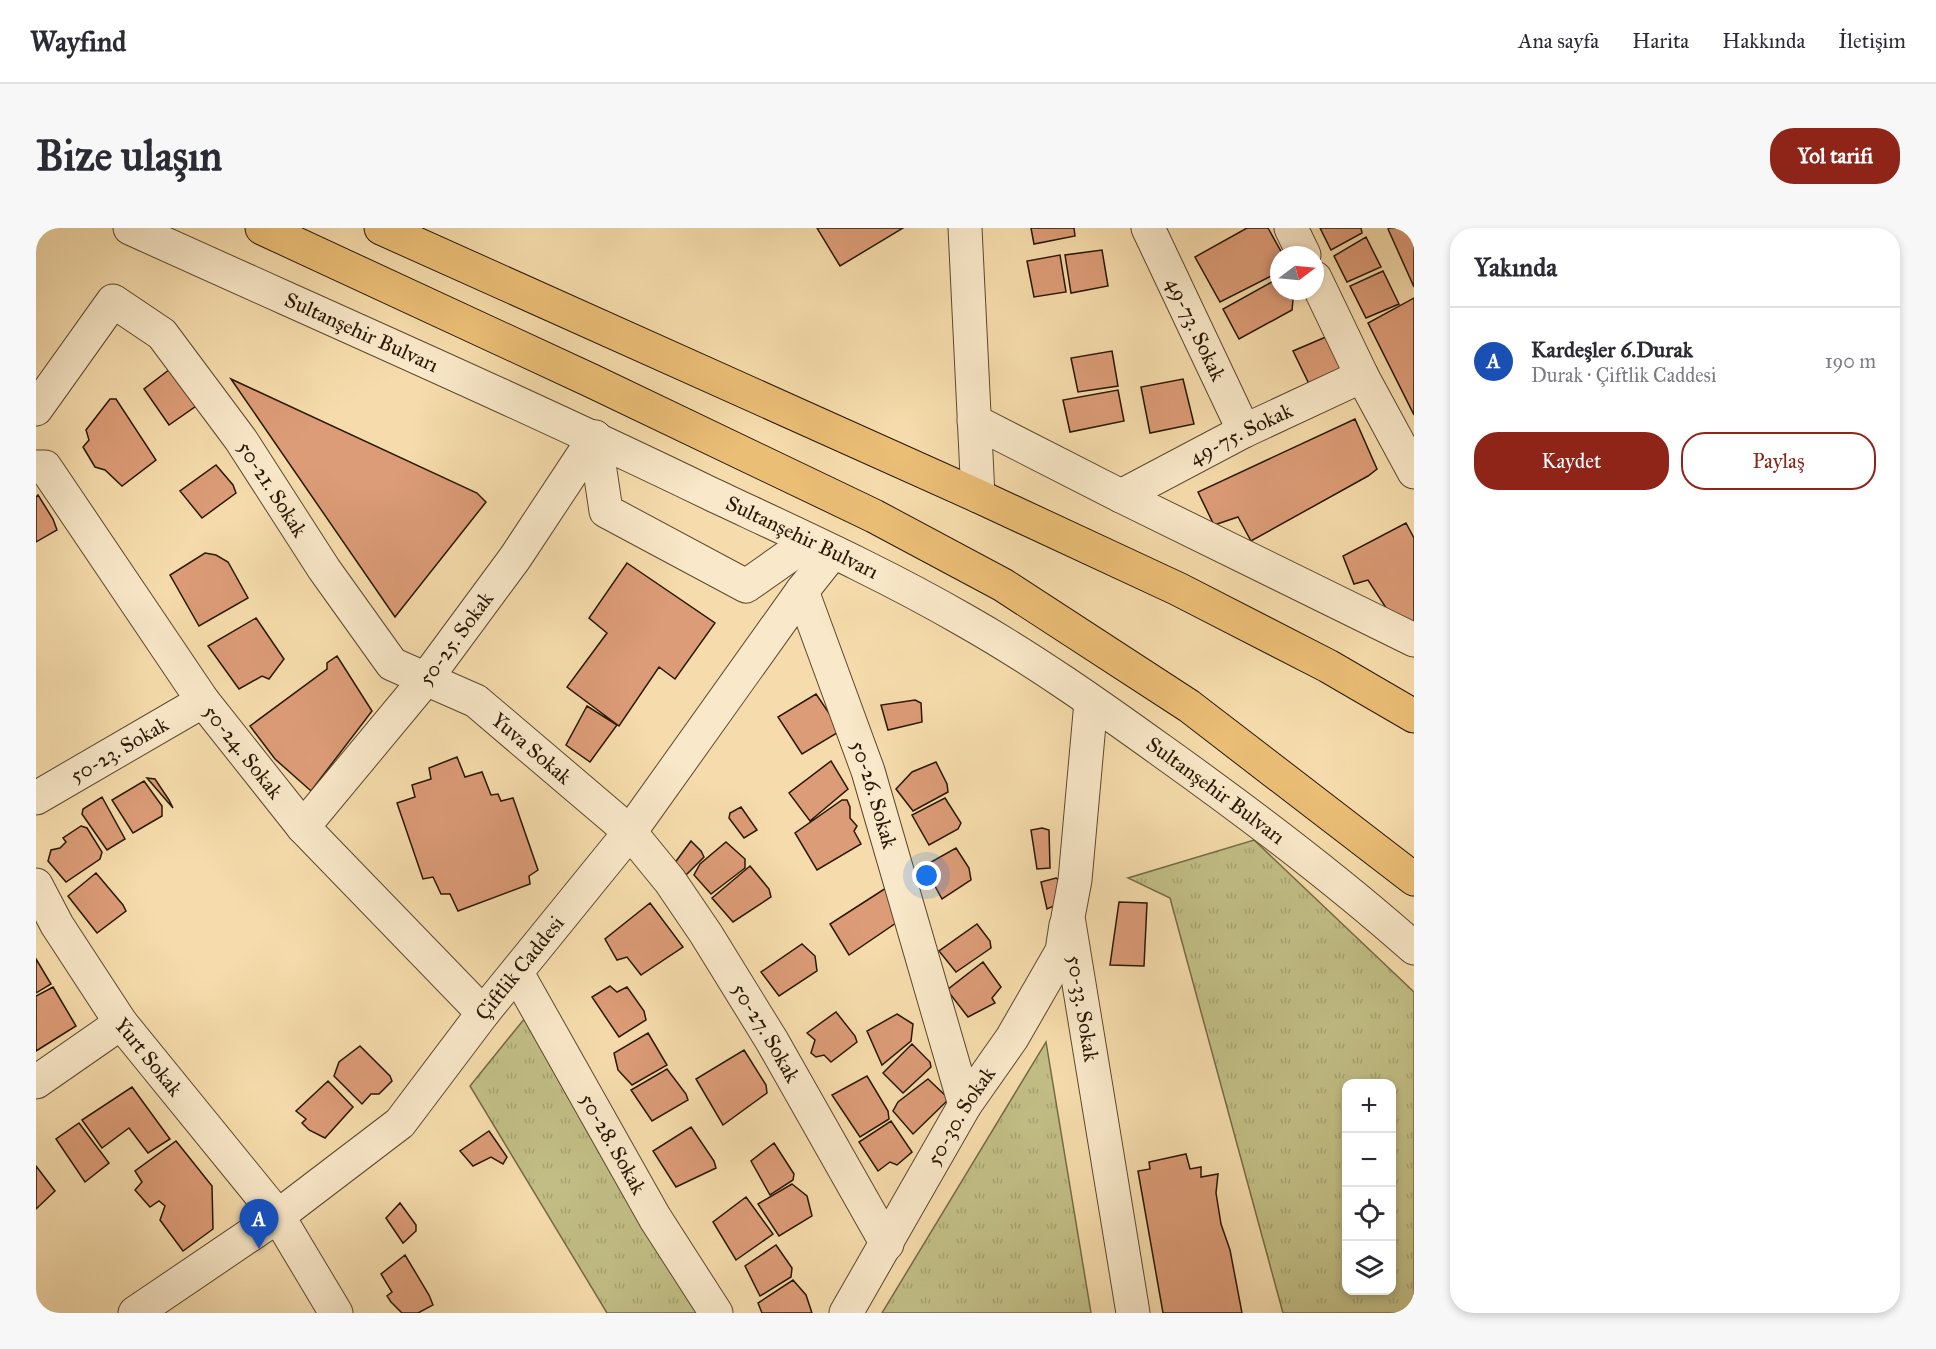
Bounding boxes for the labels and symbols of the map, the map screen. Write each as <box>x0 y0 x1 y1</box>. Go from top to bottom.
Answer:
north arrow <box>1270 246 1324 300</box>
street label: 49-73. Sokak <box>1160 273 1232 385</box>
street label: Sultanşehir Bulvarı <box>281 286 443 378</box>
street label: 49-75. Sokak <box>1185 397 1297 471</box>
street label: 50-21. Sokak <box>232 436 313 542</box>
street label: Sultanşehir Bulvarı <box>722 490 883 585</box>
street label: 50-25. Sokak <box>413 586 499 690</box>
street label: 50-24. Sokak <box>198 699 289 804</box>
street label: Yuva Sokak <box>486 707 577 790</box>
street label: 50-23. Sokak <box>65 711 173 789</box>
street label: Sultanşehir Bulvarı <box>1141 731 1291 850</box>
street label: 50-26. Sokak <box>845 737 903 852</box>
your location <box>912 861 941 890</box>
street label: Çiftlik Caddesi <box>469 910 570 1025</box>
street label: 50-33. Sokak <box>1061 953 1105 1064</box>
street label: 50-27. Sokak <box>726 978 806 1087</box>
street label: Yurt Sokak <box>109 1012 189 1102</box>
street label: 50-30. Sokak <box>920 1061 1001 1170</box>
street label: 50-28. Sokak <box>574 1089 652 1199</box>
pin: A <box>240 1200 278 1249</box>

